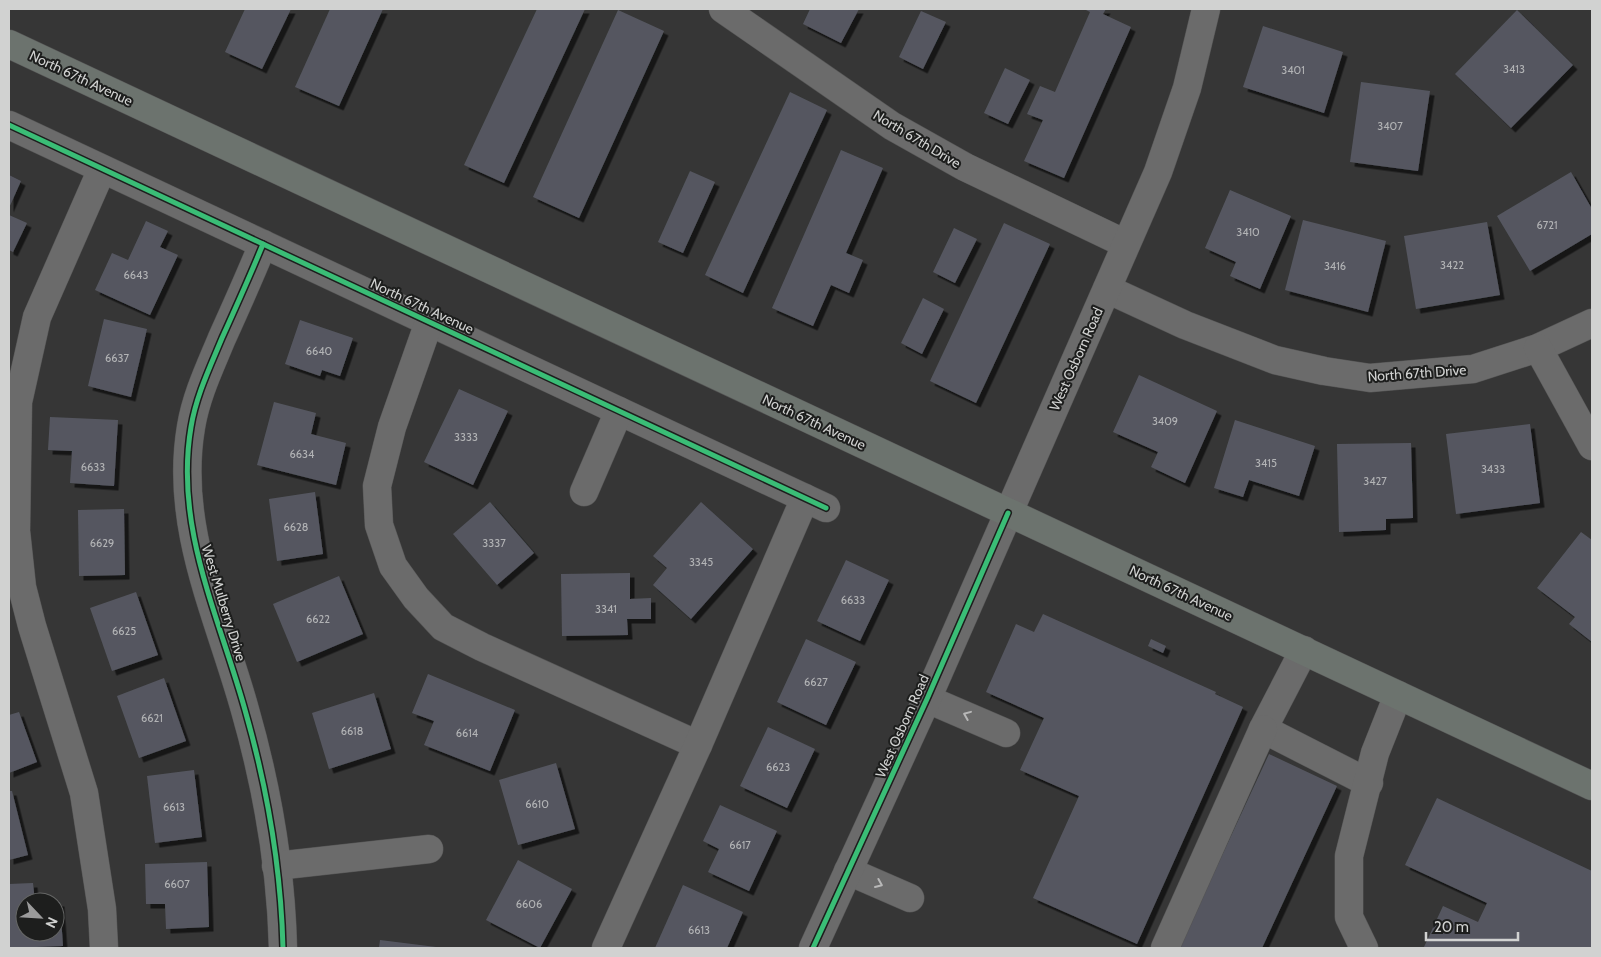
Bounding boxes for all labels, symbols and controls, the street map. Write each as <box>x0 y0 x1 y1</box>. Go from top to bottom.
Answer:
street label: North 67th Avenue <box>26 46 136 110</box>
house number: 3413 <box>1503 62 1525 76</box>
house number: 3401 <box>1281 63 1305 77</box>
street label: North 67th Drive <box>870 106 964 172</box>
house number: 3407 <box>1377 119 1403 133</box>
house number: 6721 <box>1536 218 1558 232</box>
house number: 3410 <box>1236 225 1260 239</box>
house number: 3422 <box>1440 258 1464 272</box>
house number: 3416 <box>1324 259 1346 273</box>
house number: 6643 <box>124 268 148 282</box>
street label: North 67th Avenue <box>367 274 477 338</box>
street label: West Osborn Road <box>1045 305 1107 413</box>
house number: 6640 <box>306 344 333 358</box>
house number: 6637 <box>105 351 129 365</box>
street label: North 67th Drive <box>1367 361 1467 385</box>
street label: North 67th Avenue <box>759 390 869 454</box>
house number: 3409 <box>1152 414 1178 428</box>
house number: 3333 <box>454 430 478 444</box>
house number: 6634 <box>290 447 315 461</box>
house number: 3415 <box>1255 456 1277 470</box>
house number: 6633 <box>81 460 105 474</box>
house number: 3433 <box>1481 462 1505 476</box>
house number: 3427 <box>1363 474 1387 488</box>
house number: 6628 <box>284 520 308 534</box>
house number: 6629 <box>90 536 114 550</box>
house number: 3337 <box>482 536 506 550</box>
street label: West Mulberry Drive <box>198 543 250 663</box>
house number: 3345 <box>689 555 713 569</box>
street label: North 67th Avenue <box>1126 561 1236 625</box>
house number: 6633 <box>841 593 865 607</box>
house number: 3341 <box>595 602 617 616</box>
house number: 6622 <box>306 612 330 626</box>
house number: 6625 <box>112 624 136 638</box>
street label: West Osborn Road <box>871 672 933 780</box>
house number: 6627 <box>804 675 828 689</box>
one-way arrow <box>963 710 972 721</box>
house number: 6621 <box>141 711 163 725</box>
house number: 6618 <box>341 724 363 738</box>
house number: 6614 <box>456 726 479 740</box>
house number: 6623 <box>766 760 790 774</box>
house number: 6610 <box>525 797 549 811</box>
house number: 6613 <box>163 800 185 814</box>
house number: 6617 <box>729 838 751 852</box>
house number: 6607 <box>164 877 190 891</box>
one-way arrow <box>874 878 883 889</box>
north arrow <box>15 892 65 942</box>
house number: 6606 <box>516 897 542 911</box>
scale bar <box>1426 910 1518 942</box>
text: N <box>42 914 62 931</box>
text: 20 m <box>1434 918 1469 936</box>
house number: 6613 <box>688 923 710 937</box>

